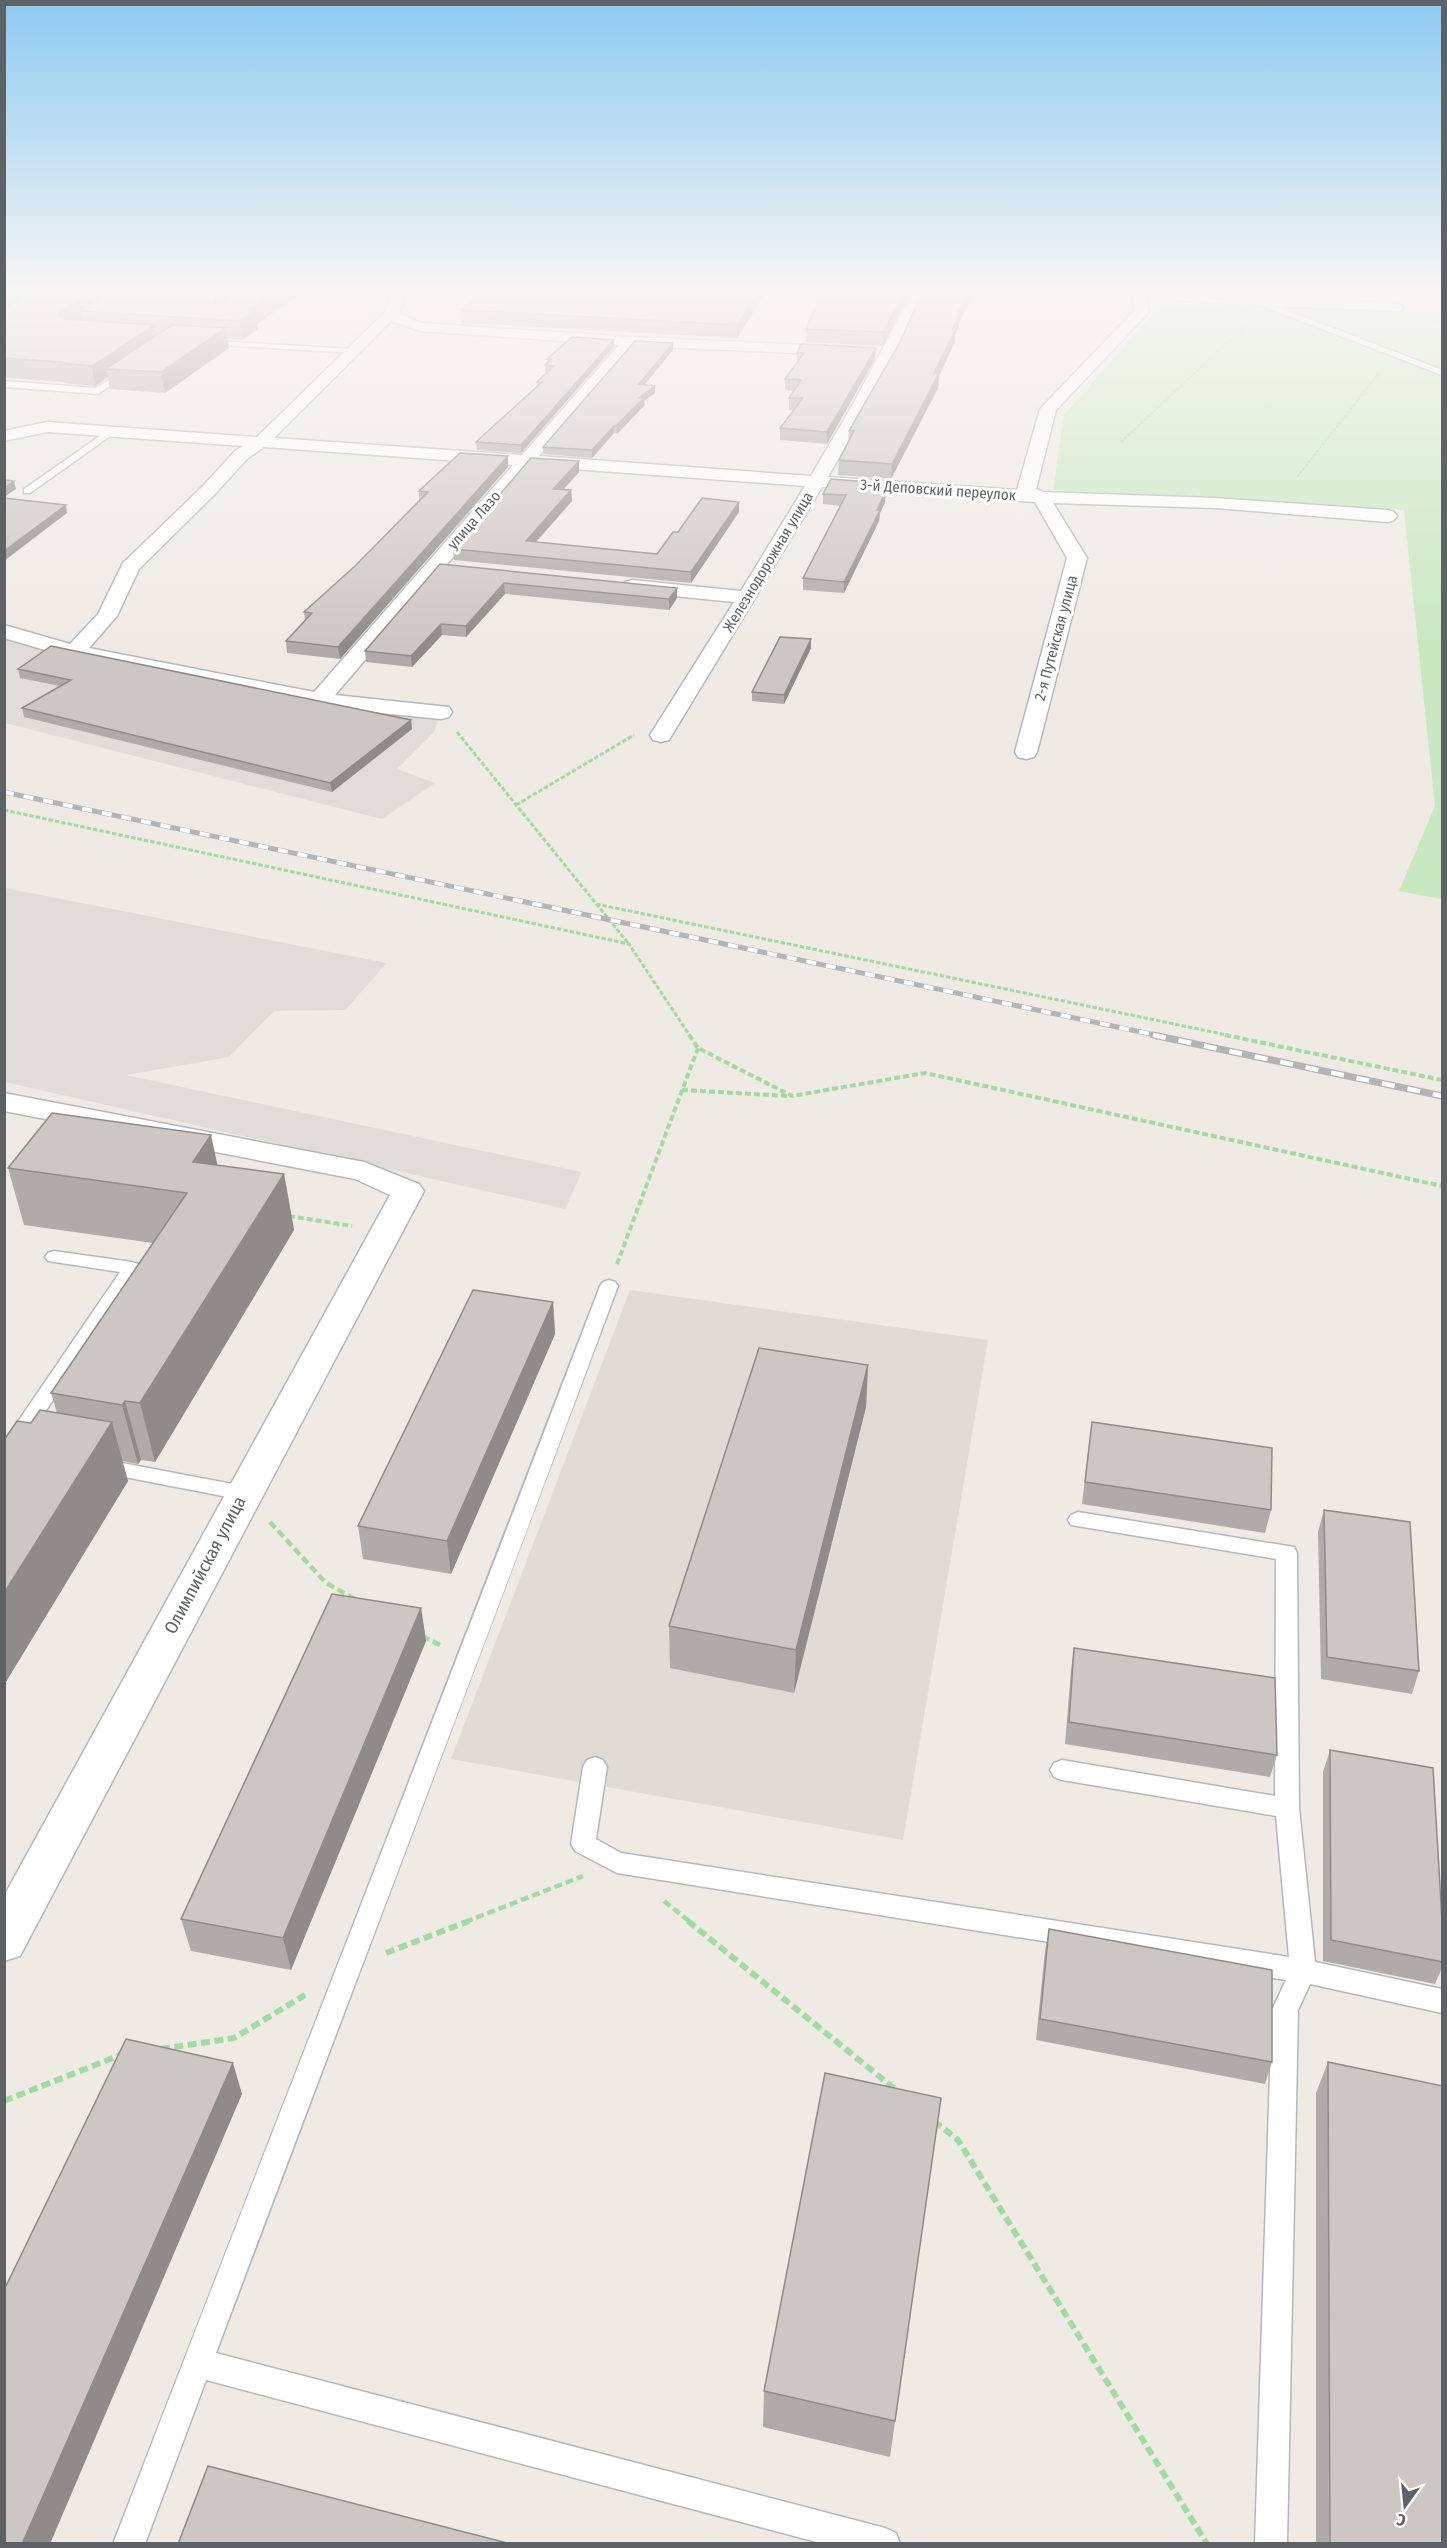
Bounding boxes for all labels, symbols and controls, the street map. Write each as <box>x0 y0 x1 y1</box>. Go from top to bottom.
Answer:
street label: 3-й Деповский переулок <box>860 476 1016 504</box>
street label: улица Лазо <box>444 487 504 553</box>
street label: Железнодорожная улица <box>719 489 817 635</box>
street label: 2-я Путейская улица <box>1031 573 1081 703</box>
street label: Олимпийская улица <box>159 1492 251 1638</box>
north arrow <box>1375 2476 1435 2536</box>
text: С <box>1394 2510 1408 2530</box>

